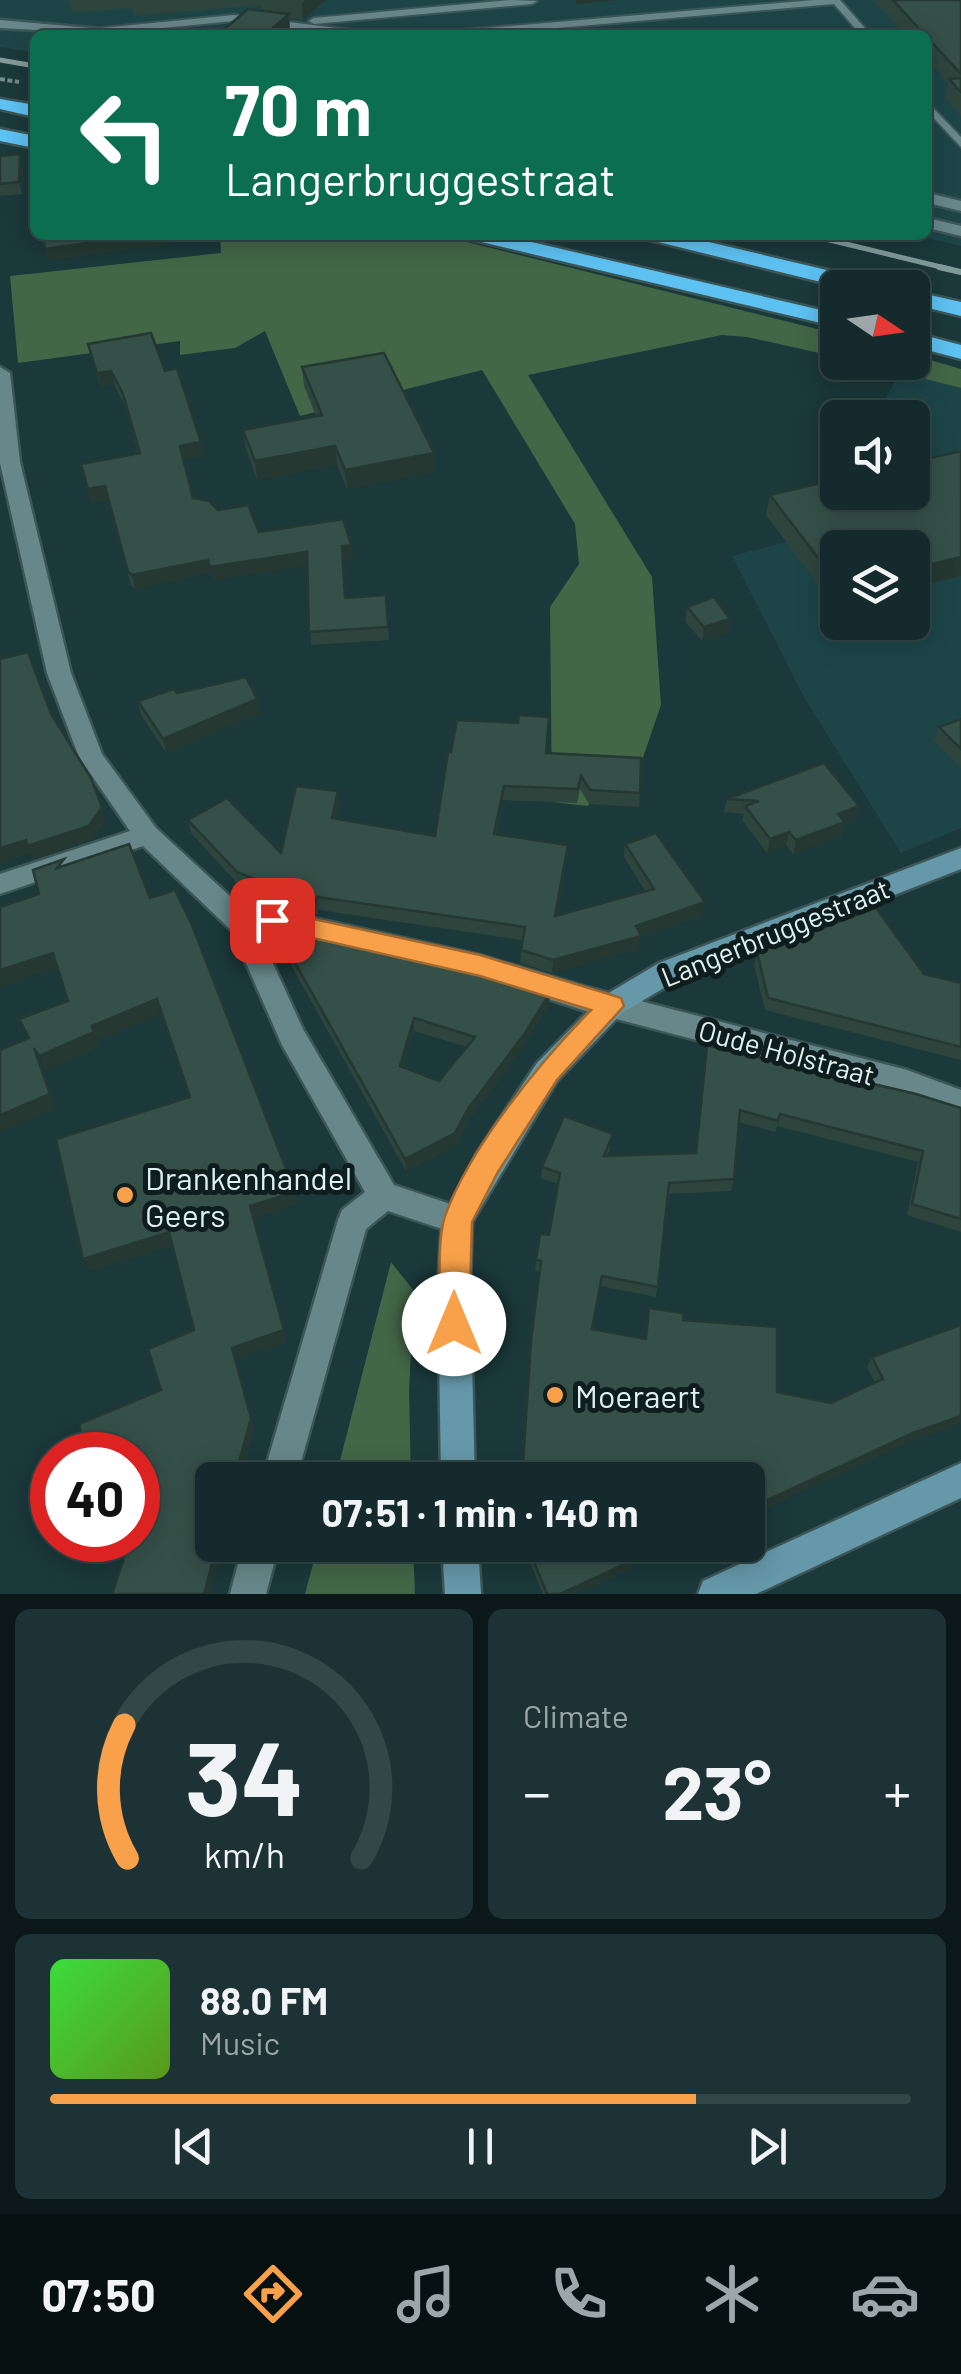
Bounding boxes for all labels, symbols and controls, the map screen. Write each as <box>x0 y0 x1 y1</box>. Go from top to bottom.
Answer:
text: 70 m <box>225 66 372 150</box>
icon: left <box>60 70 190 200</box>
text: Langerbruggestraat <box>225 151 616 205</box>
north arrow <box>820 270 930 380</box>
map controls <box>820 270 930 640</box>
button: sound <box>820 400 930 510</box>
button: layers <box>820 530 930 640</box>
street label: Langerbruggestraat <box>656 871 894 993</box>
pin <box>230 878 315 963</box>
icon: arrive <box>245 893 300 948</box>
street label: Oude Holstraat <box>695 1012 879 1092</box>
place label: Drankenhandel Geers <box>145 1158 352 1233</box>
marker: Drankenhandel Geers <box>114 1184 136 1206</box>
position arrow <box>402 1272 506 1376</box>
place label: Moeraert <box>575 1376 701 1414</box>
marker: Moeraert <box>544 1384 566 1406</box>
speed limit sign: 40 <box>30 1432 160 1562</box>
text: 07:51 · 1 min · 140 m <box>322 1489 638 1535</box>
text: Climate <box>523 1696 629 1734</box>
text: 34 <box>184 1712 304 1837</box>
text: 23° <box>662 1745 772 1835</box>
text: − <box>523 1758 551 1824</box>
text: + <box>883 1758 911 1824</box>
text: km/h <box>204 1832 284 1875</box>
text: 88.0 FM <box>200 1977 328 2023</box>
text: Music <box>200 2023 280 2061</box>
icon: previous <box>166 2119 221 2174</box>
icon: pause <box>453 2119 508 2174</box>
icon: next <box>740 2119 795 2174</box>
icon: directions <box>238 2259 308 2329</box>
icon: music <box>391 2259 461 2329</box>
icon: phone <box>544 2259 614 2329</box>
icon: climate <box>697 2259 767 2329</box>
icon: car <box>850 2259 920 2329</box>
text: 07:50 <box>41 2267 156 2321</box>

